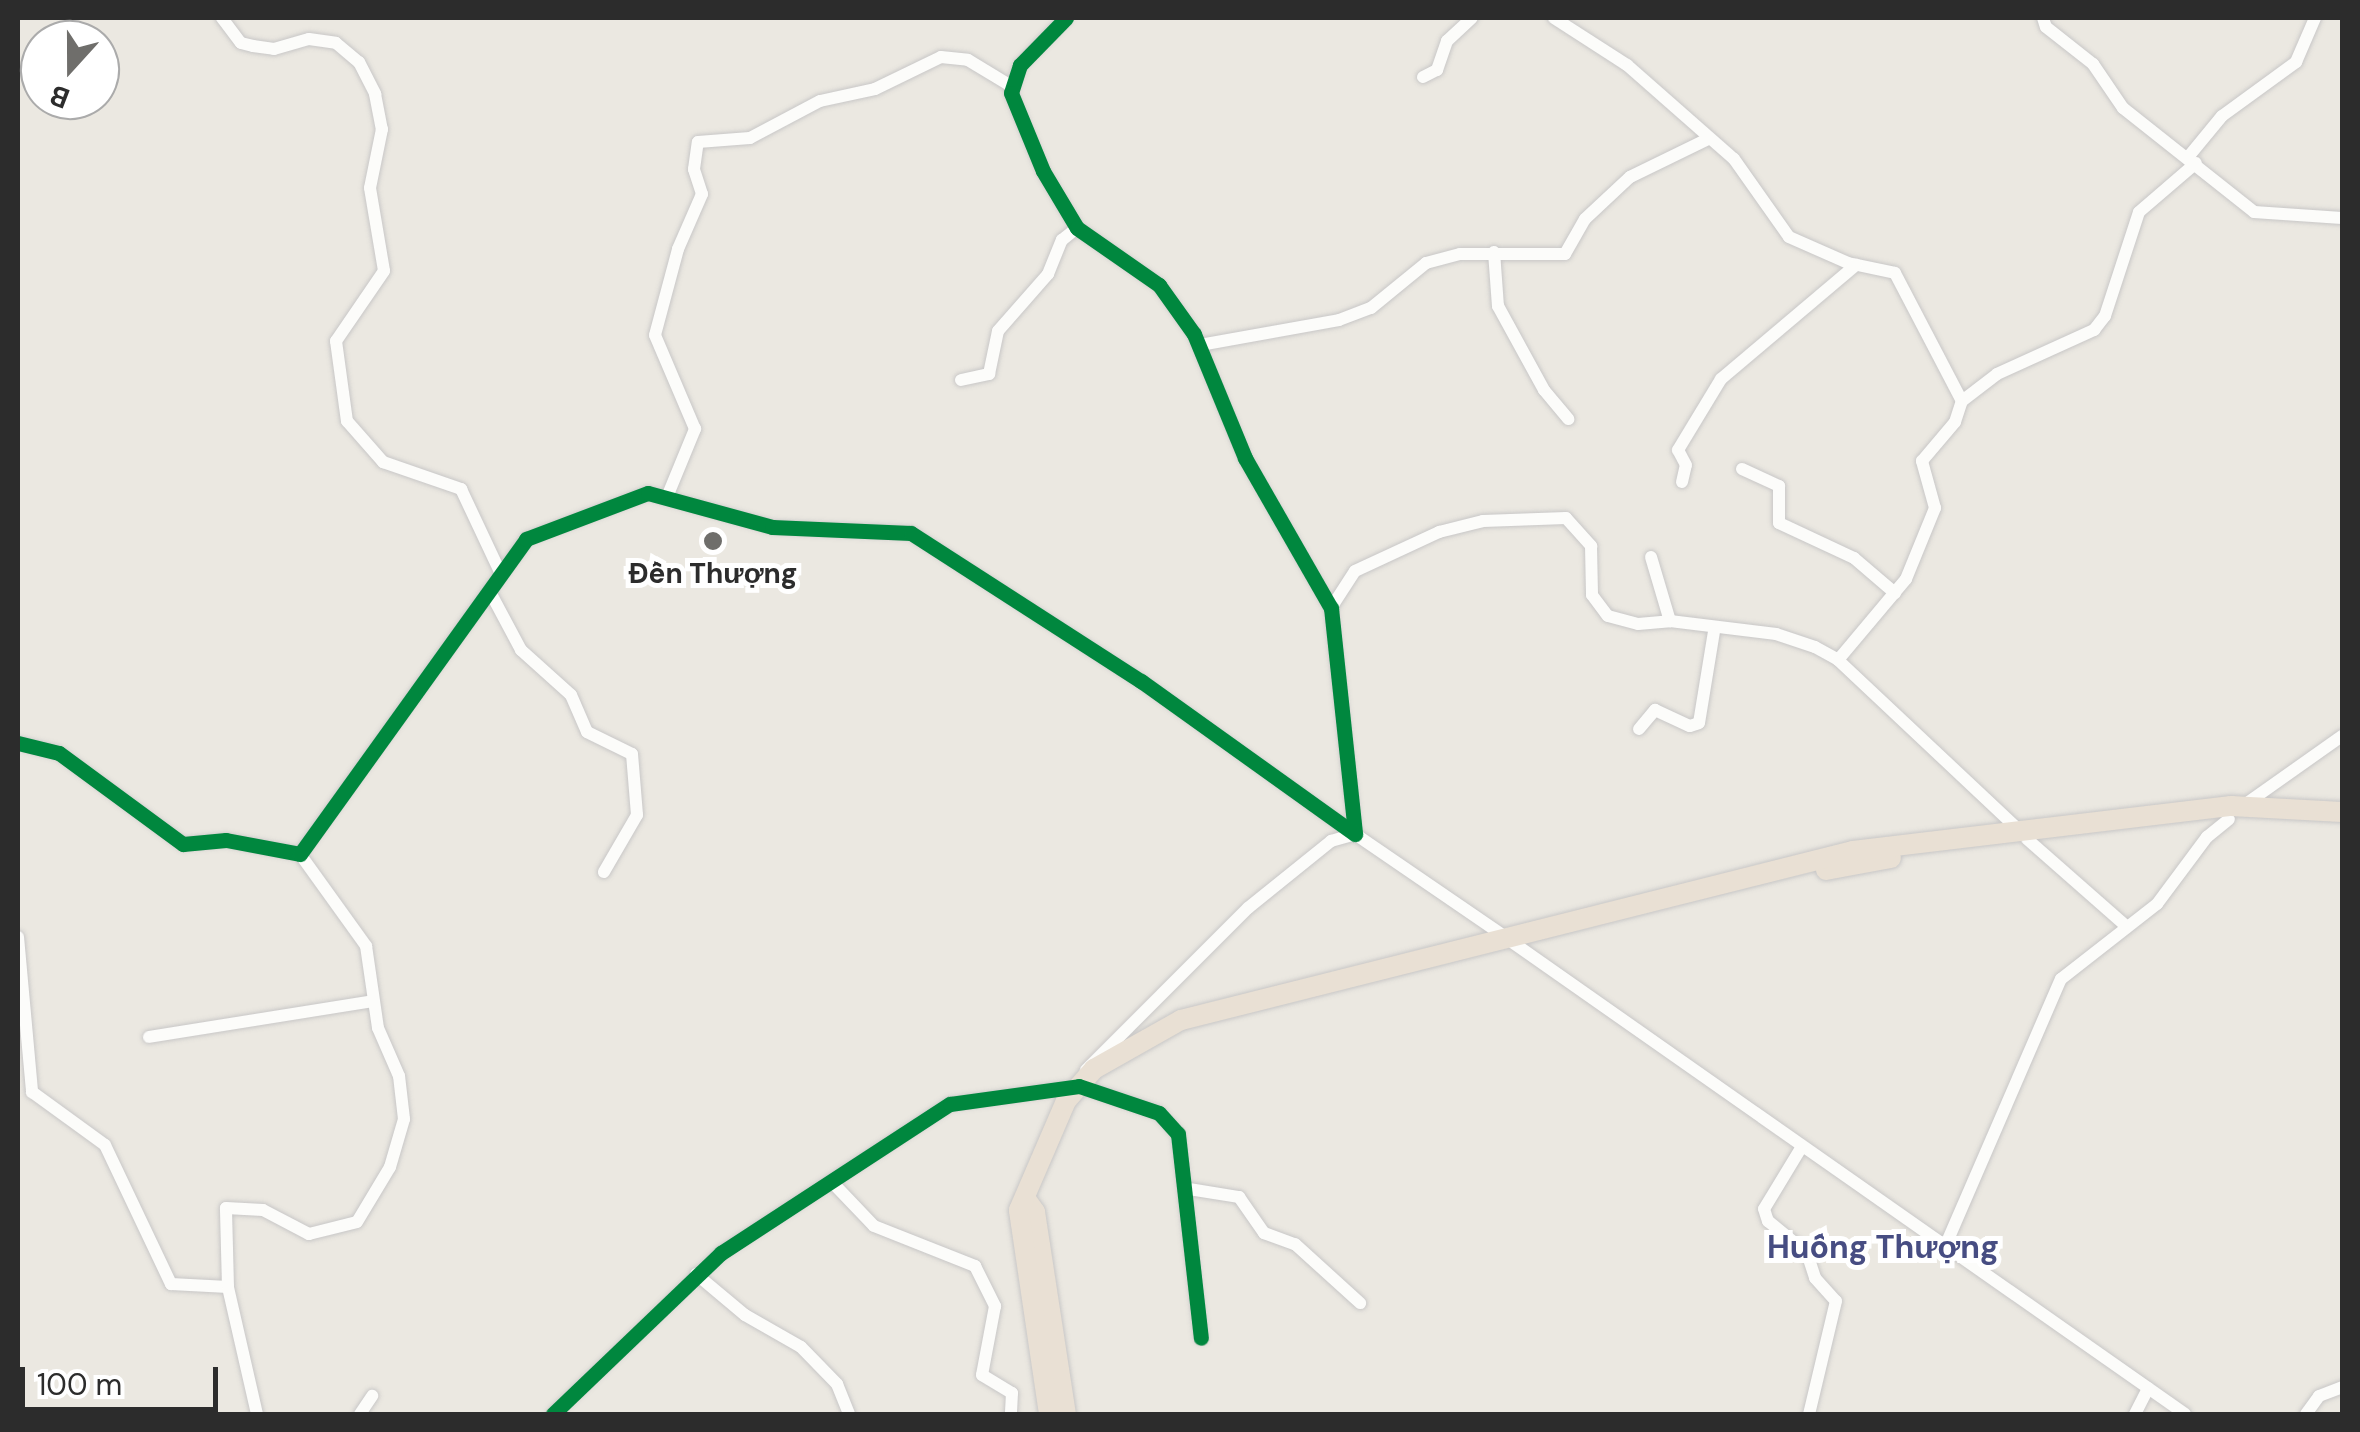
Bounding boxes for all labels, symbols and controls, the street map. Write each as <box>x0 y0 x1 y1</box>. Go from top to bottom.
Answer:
north arrow <box>20 20 120 120</box>
text: B <box>45 76 75 117</box>
marker: Đền Thượng <box>702 530 724 552</box>
place label: Đền Thượng <box>628 557 798 591</box>
district label: Huống Thượng <box>1767 1228 1999 1266</box>
scale bar <box>25 1347 222 1409</box>
text: 100 m <box>37 1365 122 1404</box>

